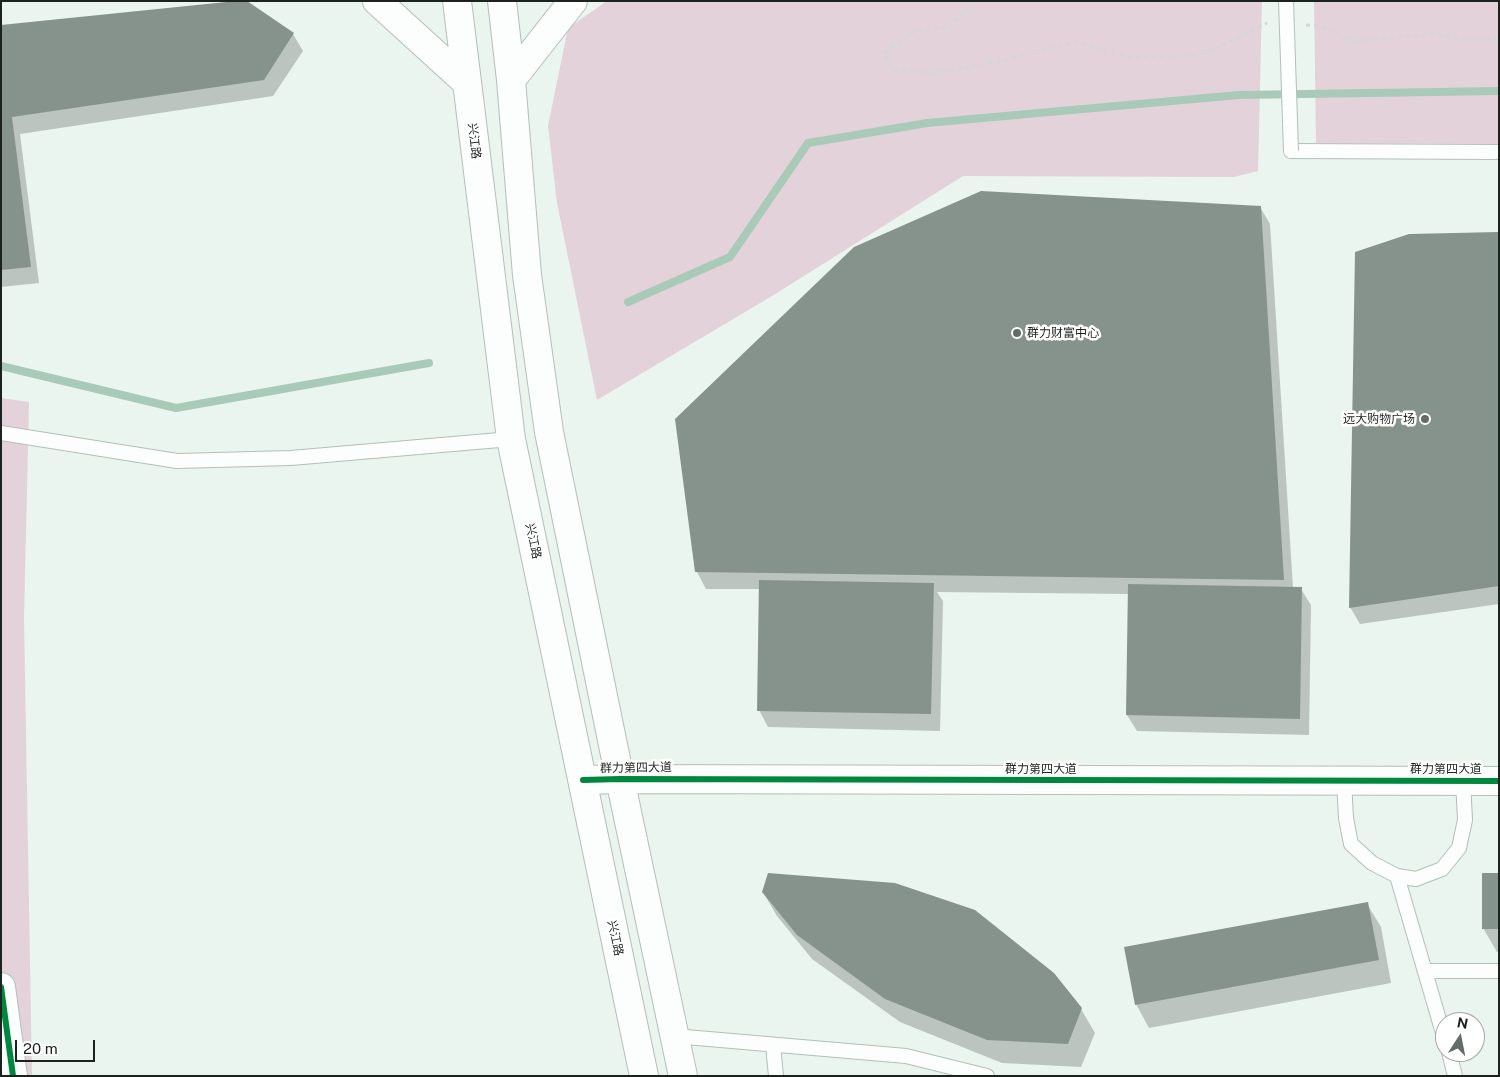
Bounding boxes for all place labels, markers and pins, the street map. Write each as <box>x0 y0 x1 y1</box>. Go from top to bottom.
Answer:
place label: 群力财富中心 <box>1027 326 1099 340</box>
marker: 群力财富中心 <box>1011 327 1023 339</box>
place label: 远大购物广场 <box>1343 412 1415 426</box>
marker: 远大购物广场 <box>1419 413 1431 425</box>

